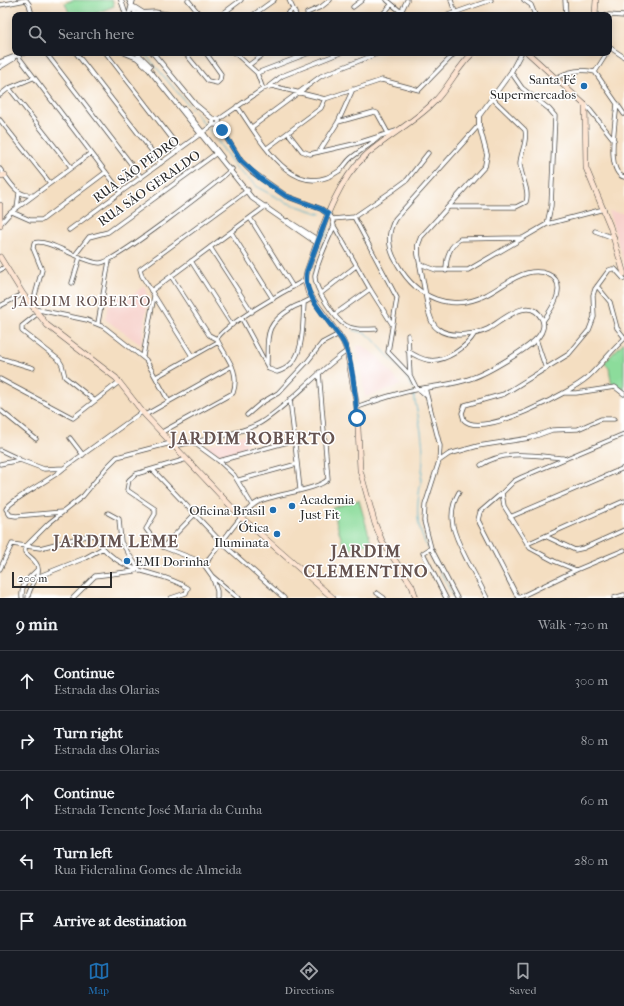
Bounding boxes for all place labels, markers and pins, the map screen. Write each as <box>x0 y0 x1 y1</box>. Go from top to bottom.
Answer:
place label: Santa Fé Supermercados <box>490 72 577 102</box>
marker: Santa Fé Supermercados <box>579 81 589 91</box>
place label: Academia Just Fit <box>299 492 355 522</box>
marker: Academia Just Fit <box>287 501 297 511</box>
place label: Oficina Brasil <box>189 503 265 518</box>
marker: Oficina Brasil <box>268 505 278 515</box>
place label: Ótica Iluminata <box>214 520 270 550</box>
marker: Ótica Iluminata <box>272 529 282 539</box>
place label: EMI Dorinha <box>135 554 210 569</box>
marker: EMI Dorinha <box>122 556 132 566</box>

